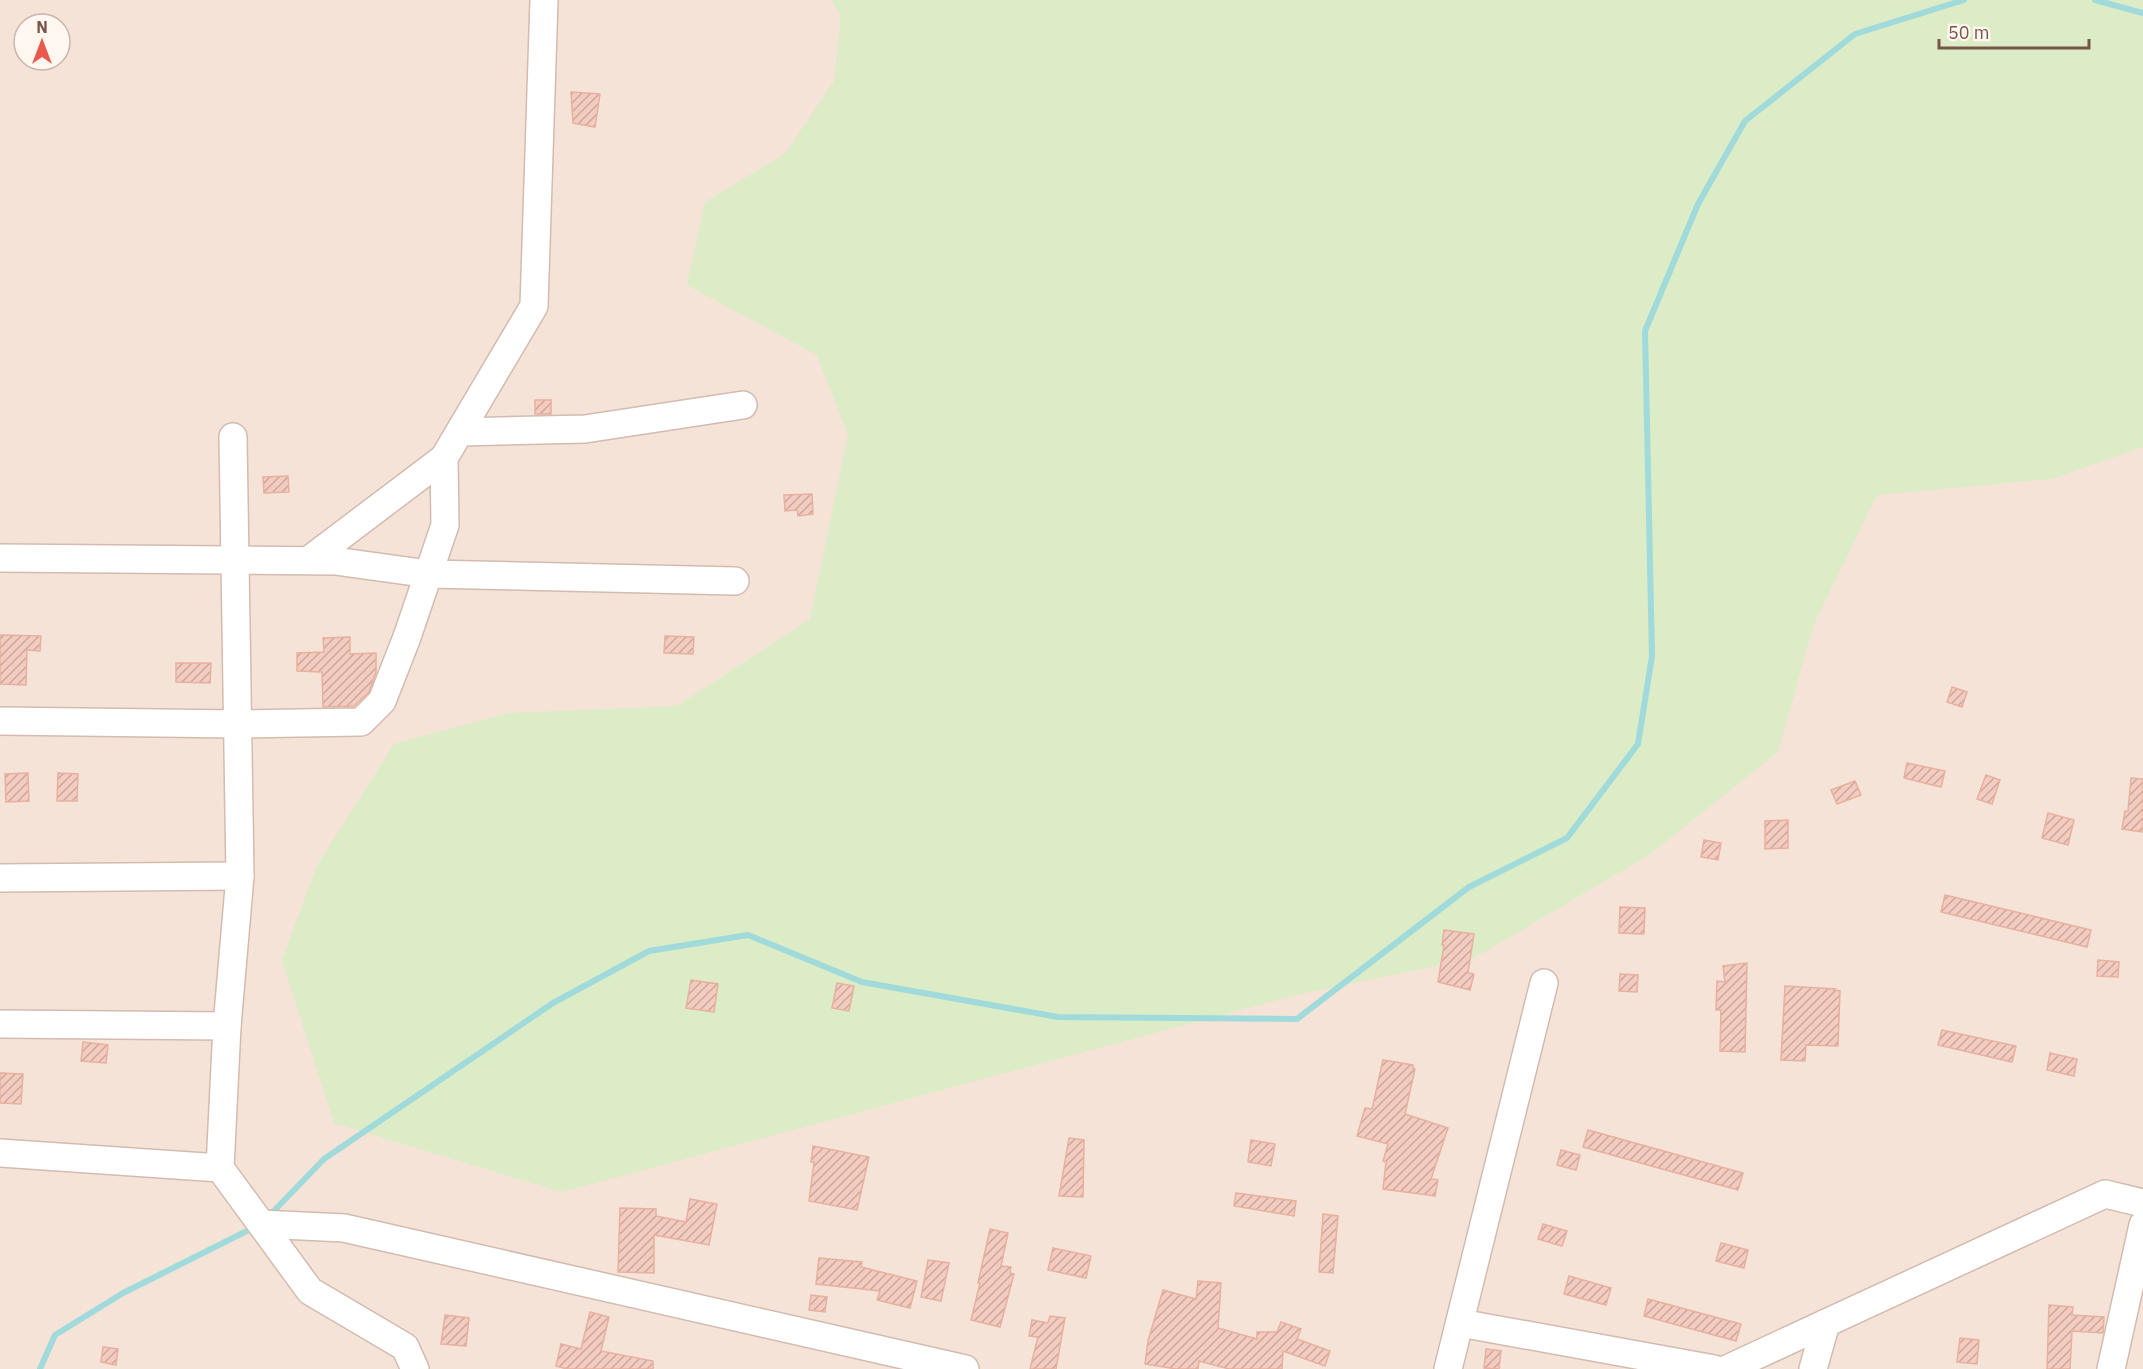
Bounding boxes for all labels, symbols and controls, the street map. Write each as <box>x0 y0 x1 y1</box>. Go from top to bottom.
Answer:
north arrow <box>12 12 72 72</box>
scale bar <box>1939 12 2089 50</box>
text: N <box>36 17 48 37</box>
text: 50 m <box>1948 21 1990 44</box>

